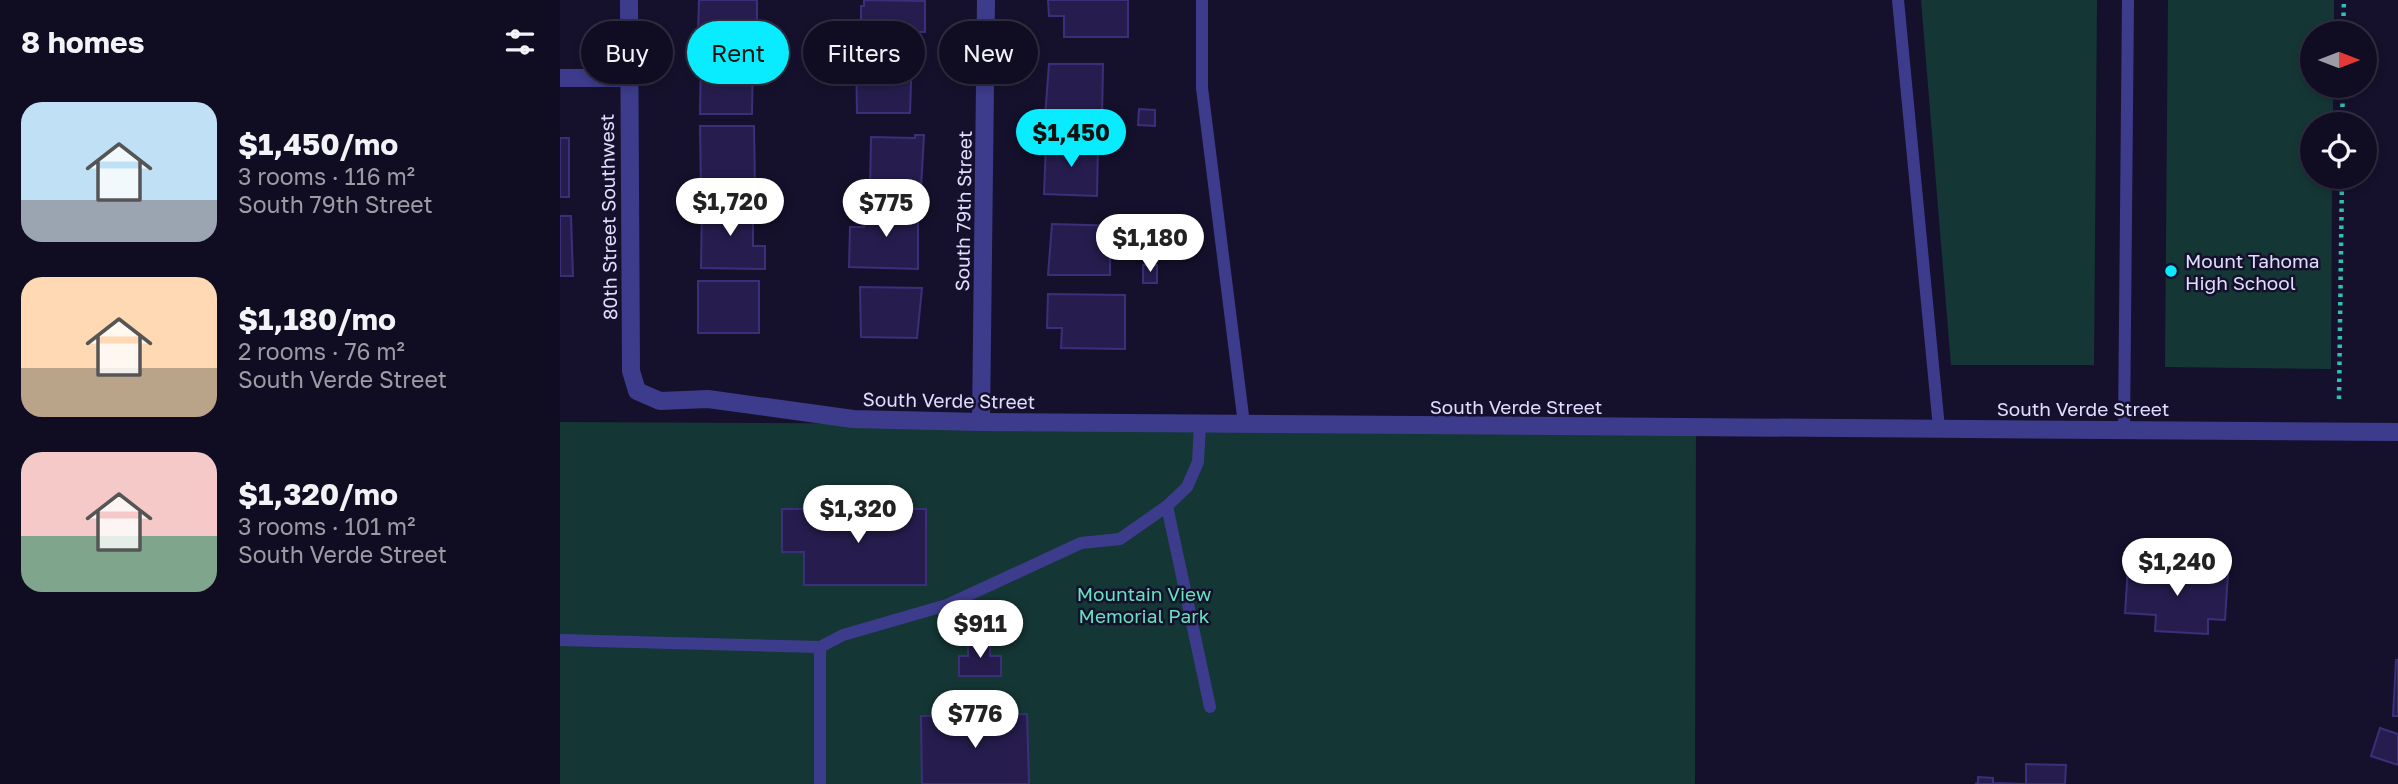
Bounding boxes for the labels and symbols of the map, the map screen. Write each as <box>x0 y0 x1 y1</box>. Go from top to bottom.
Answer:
north arrow <box>2300 21 2376 98</box>
pin: $1,450 <box>1014 110 1128 169</box>
street label: 80th Street Southwest <box>595 114 621 320</box>
street label: South 79th Street <box>950 130 976 292</box>
pin: $1,720 <box>673 178 787 238</box>
pin: $775 <box>845 180 927 239</box>
pin: $1,180 <box>1093 215 1207 274</box>
place label: Mount Tahoma High School <box>2185 249 2320 294</box>
marker: Mount Tahoma High School <box>2163 263 2179 279</box>
street label: South Verde Street <box>862 387 1036 413</box>
street label: South Verde Street <box>1430 395 1602 418</box>
street label: South Verde Street <box>1997 397 2169 420</box>
pin: $1,320 <box>801 486 915 545</box>
pin: $1,240 <box>2120 538 2234 598</box>
park label: Mountain View Memorial Park <box>1077 582 1211 627</box>
pin: $911 <box>939 600 1021 660</box>
pin: $776 <box>934 690 1016 750</box>

